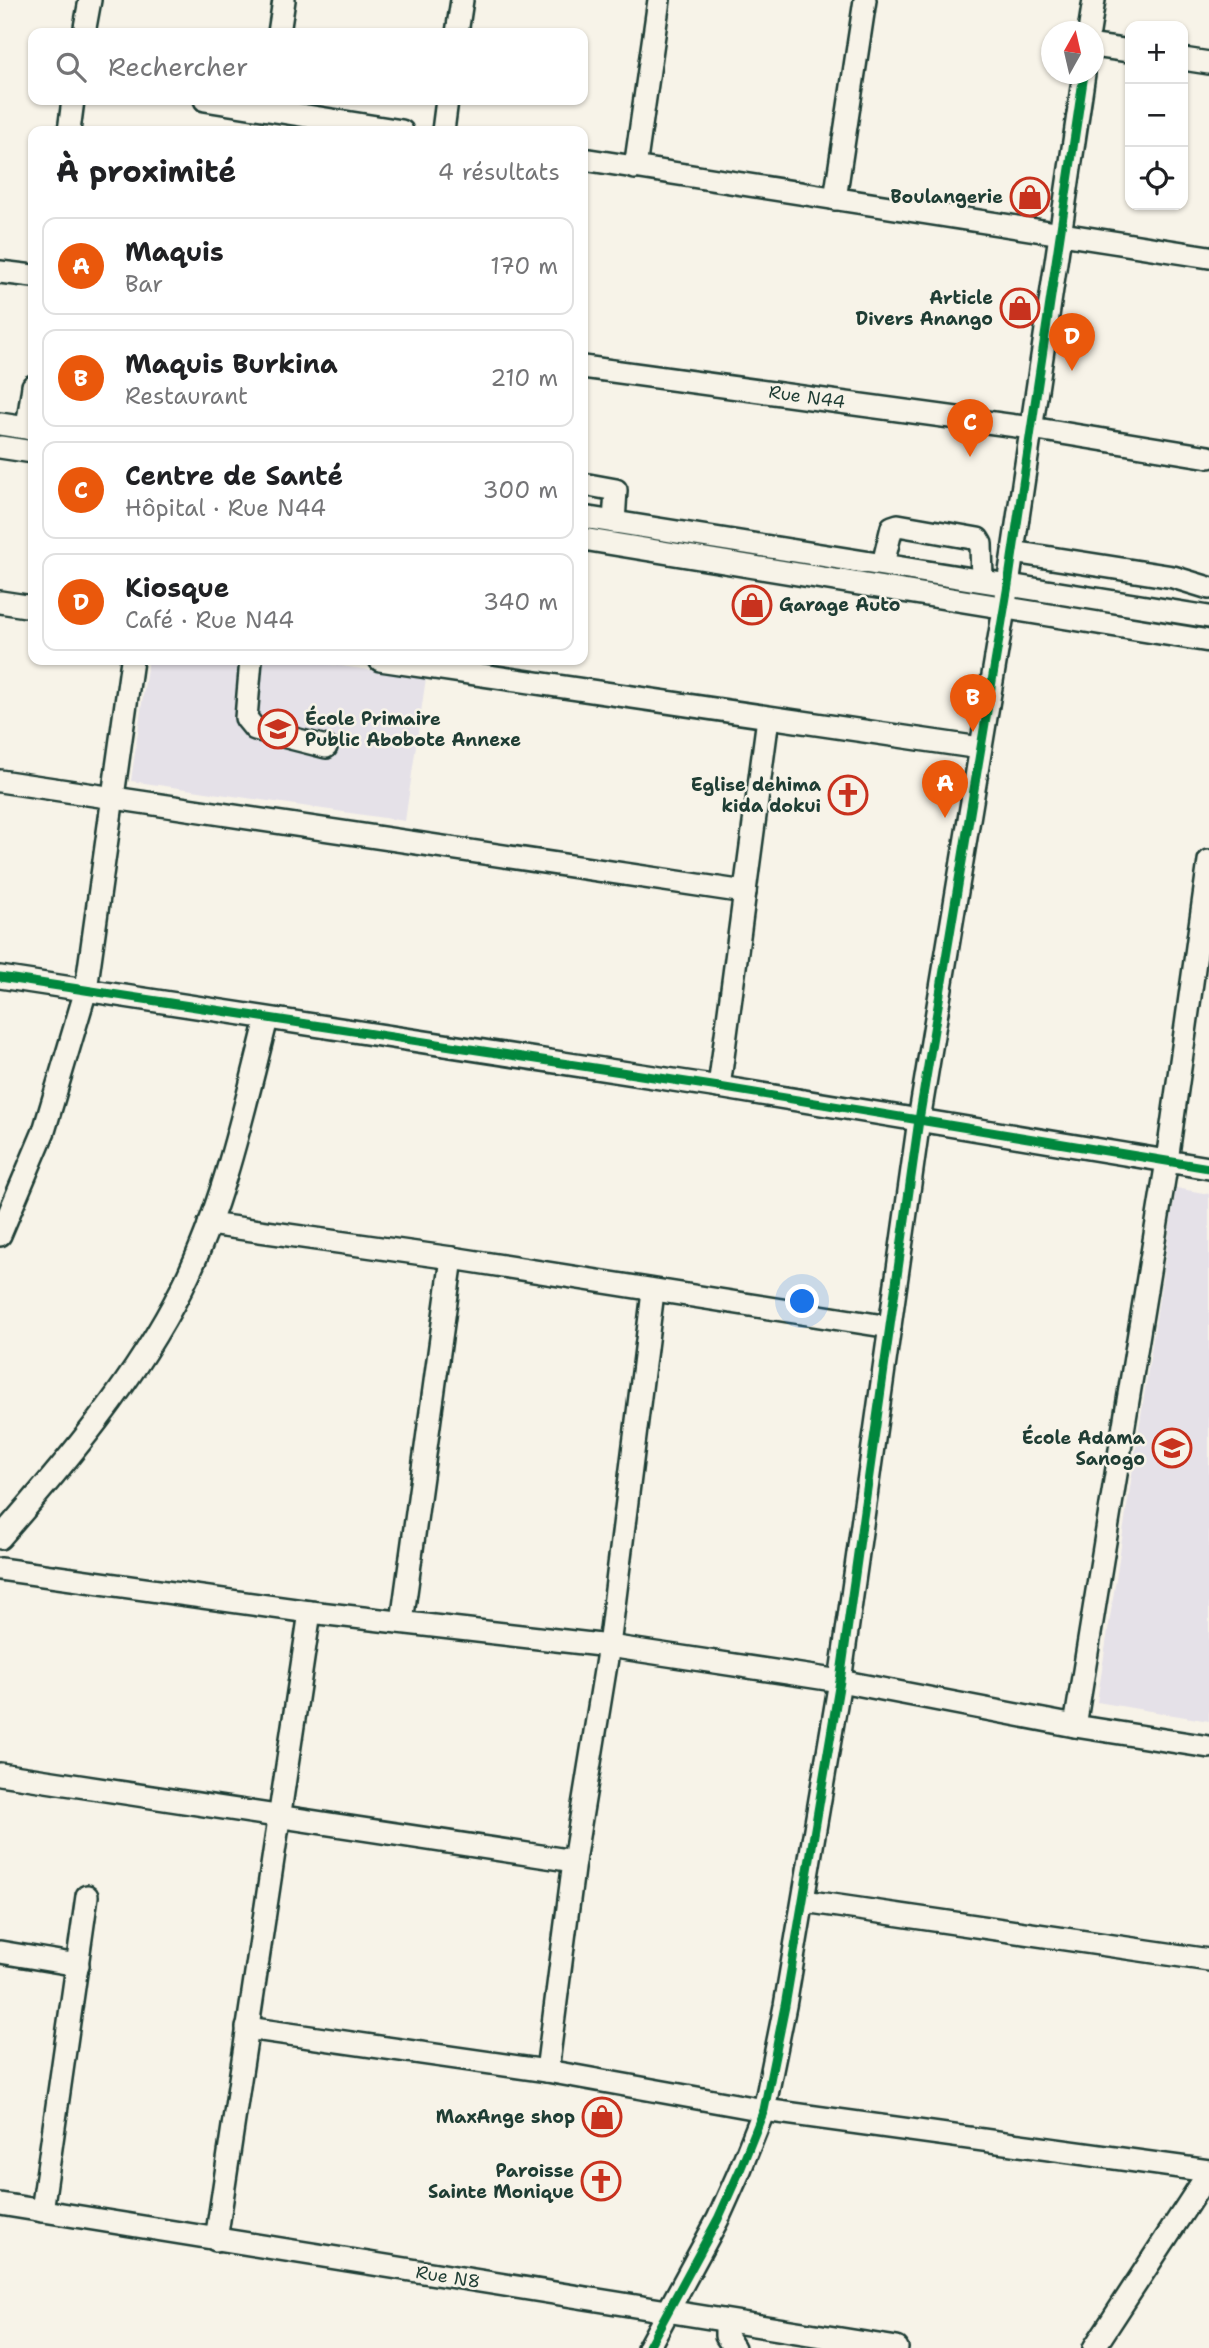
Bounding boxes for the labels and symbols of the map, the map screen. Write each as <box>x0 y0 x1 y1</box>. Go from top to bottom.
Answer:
north arrow <box>1041 21 1104 84</box>
shop icon: Boulangerie <box>1009 176 1051 218</box>
place label: Boulangerie <box>891 185 1003 209</box>
place label: Article Divers Anango <box>856 286 993 331</box>
shop icon: Article Divers Anango <box>999 287 1041 329</box>
pin: D <box>1049 313 1095 371</box>
street label: Rue N44 <box>767 380 847 414</box>
pin: C <box>947 399 993 457</box>
shop icon: Garage Auto <box>731 584 773 626</box>
place label: Garage Auto <box>779 593 900 617</box>
pin: B <box>950 674 996 732</box>
place label: École Primaire Public Abobote Annexe <box>305 705 521 752</box>
school or university icon: École Primaire Public Abobote Annexe <box>257 708 299 750</box>
pin: A <box>922 760 968 818</box>
place label: Eglise dehima kida dokui <box>691 773 822 818</box>
church icon: Eglise dehima kida dokui <box>827 774 869 816</box>
your location <box>785 1284 819 1318</box>
place label: École Adama Sanogo <box>1022 1424 1146 1471</box>
school or university icon: École Adama Sanogo <box>1151 1427 1193 1469</box>
shop icon: MaxAnge shop <box>581 2096 623 2138</box>
place label: MaxAnge shop <box>436 2105 575 2129</box>
place label: Paroisse Sainte Monique <box>428 2159 574 2204</box>
church icon: Paroisse Sainte Monique <box>580 2160 622 2202</box>
street label: Rue N8 <box>414 2260 482 2294</box>

